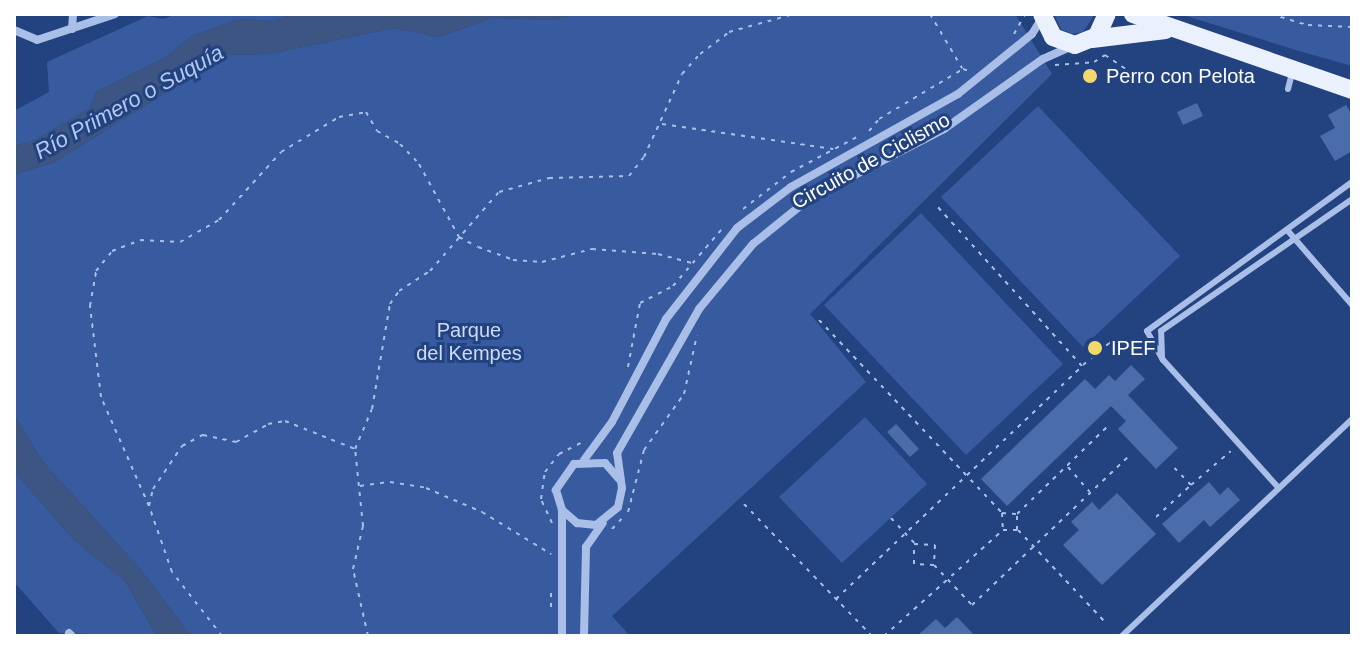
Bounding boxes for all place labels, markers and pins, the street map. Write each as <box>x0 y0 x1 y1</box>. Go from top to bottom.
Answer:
place label: Perro con Pelota <box>1106 64 1255 88</box>
marker: Perro con Pelota <box>1081 67 1099 85</box>
place label: IPEF <box>1111 336 1155 360</box>
marker: IPEF <box>1086 339 1104 357</box>

